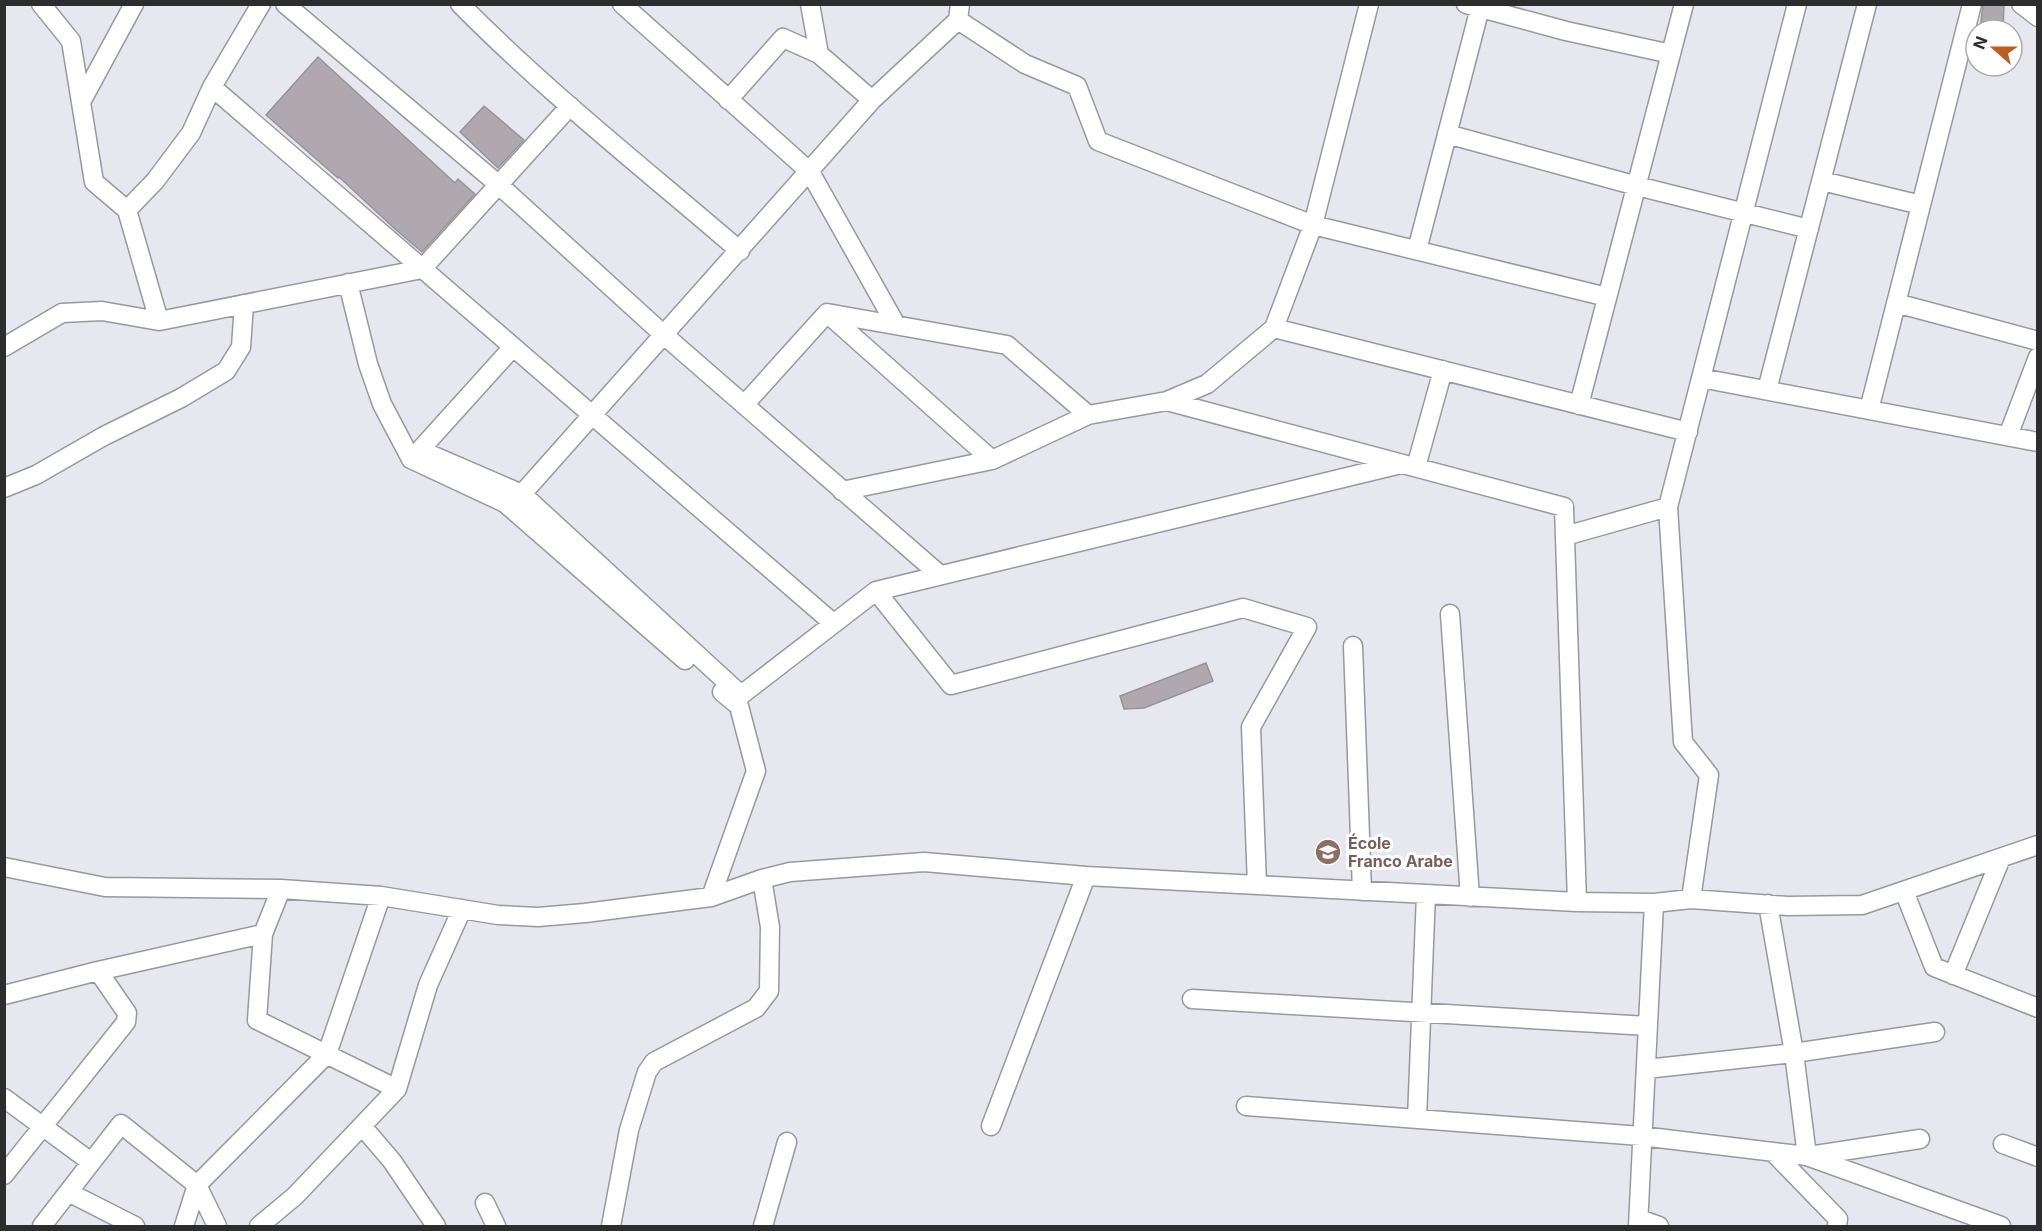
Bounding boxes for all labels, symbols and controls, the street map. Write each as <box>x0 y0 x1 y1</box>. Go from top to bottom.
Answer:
north arrow <box>1964 18 2024 78</box>
text: N <box>1968 33 1992 52</box>
place label: École Franco Arabe <box>1348 833 1453 871</box>
school or university icon: École Franco Arabe <box>1313 837 1343 867</box>

